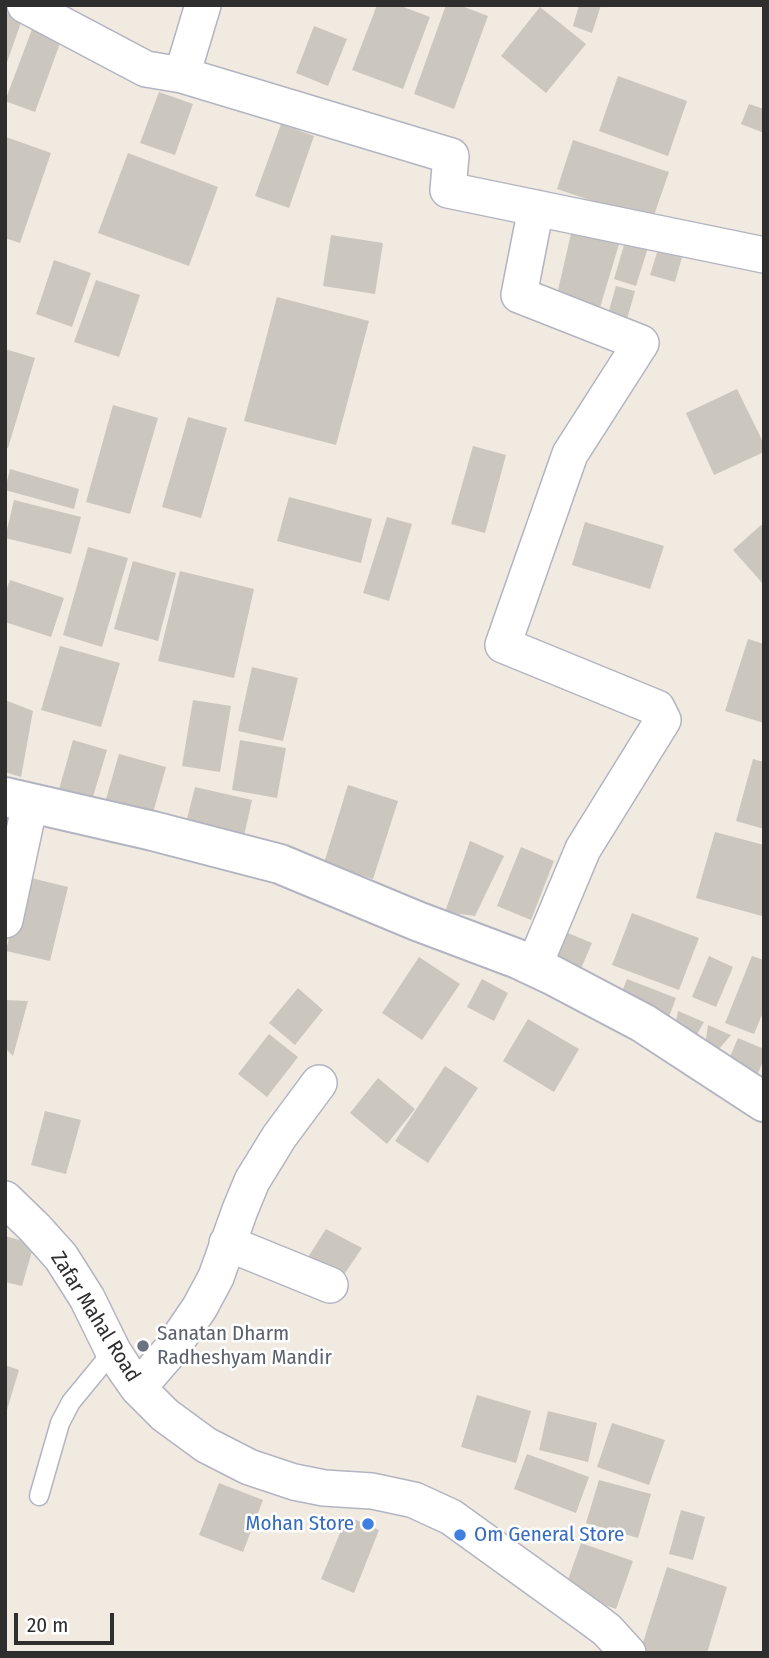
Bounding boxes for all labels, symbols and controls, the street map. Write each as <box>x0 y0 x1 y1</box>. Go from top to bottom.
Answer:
street label: Zafar Mahal Road <box>45 1247 145 1387</box>
place label: Sanatan Dharm Radheshyam Mandir <box>157 1321 332 1371</box>
marker: Sanatan Dharm Radheshyam Mandir <box>135 1338 151 1354</box>
place label: Mohan Store <box>246 1511 354 1537</box>
marker: Mohan Store <box>360 1516 376 1532</box>
place label: Om General Store <box>474 1522 624 1548</box>
marker: Om General Store <box>452 1527 468 1543</box>
scale bar <box>18 1598 117 1642</box>
text: 20 m <box>27 1612 68 1638</box>

